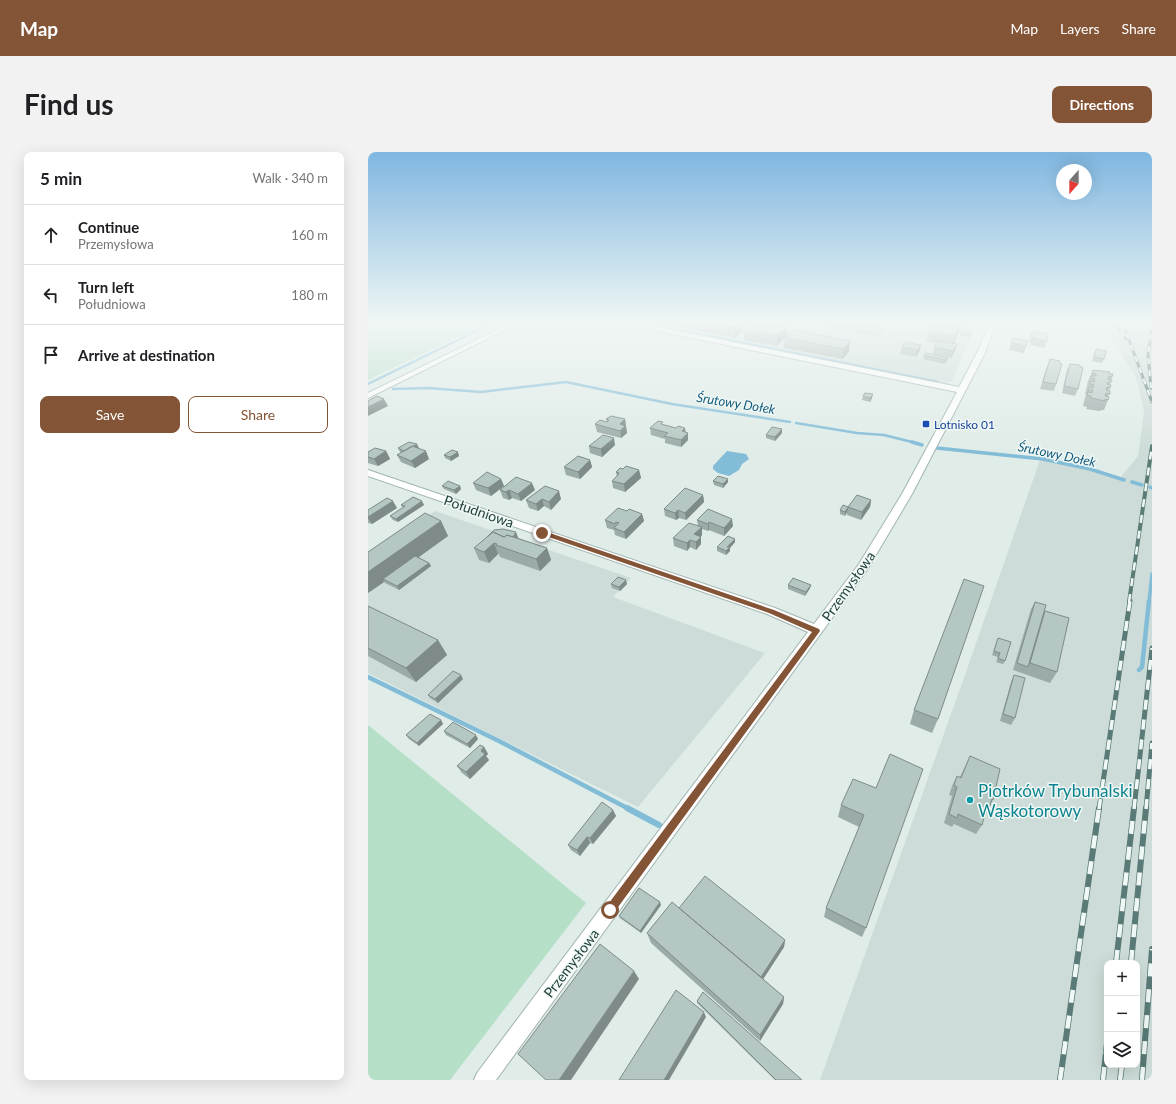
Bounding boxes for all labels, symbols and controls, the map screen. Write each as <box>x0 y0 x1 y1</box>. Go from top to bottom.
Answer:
text: Map <box>20 17 58 40</box>
text: Map <box>1010 20 1038 37</box>
text: Layers <box>1060 20 1100 37</box>
text: Share <box>1122 20 1156 37</box>
button: Directions <box>1052 86 1152 123</box>
text: Find us <box>24 87 114 121</box>
north arrow <box>1056 164 1092 200</box>
text: 5 min <box>40 168 82 189</box>
text: Walk · 340 m <box>252 170 328 186</box>
text: Continue <box>78 218 139 236</box>
icon: ahead <box>40 224 62 246</box>
text: 160 m <box>291 227 328 243</box>
text: Przemysłowa <box>78 236 154 252</box>
text: Turn left <box>78 278 134 296</box>
icon: left <box>40 284 62 306</box>
text: 180 m <box>291 287 328 303</box>
text: Południowa <box>78 296 146 312</box>
icon: arrive <box>40 344 62 366</box>
text: Arrive at destination <box>78 346 215 364</box>
water label: Śrutowy Dołek <box>696 389 777 417</box>
button: Save <box>40 396 180 433</box>
button: Share <box>188 396 328 433</box>
place label: Lotnisko 01 <box>934 417 995 432</box>
marker: Lotnisko 01 <box>921 419 931 429</box>
water label: Śrutowy Dołek <box>1017 438 1098 470</box>
street label: Południowa <box>442 491 516 531</box>
route end <box>533 524 551 542</box>
street label: Przemysłowa <box>818 548 878 624</box>
place label: Piotrków Trybunalski Wąskotorowy <box>978 780 1133 821</box>
marker: Piotrków Trybunalski Wąskotorowy <box>965 795 975 805</box>
route start <box>601 901 619 919</box>
street label: Przemysłowa <box>540 925 602 1001</box>
map controls <box>1104 960 1140 1068</box>
button: + <box>1104 960 1140 996</box>
button: − <box>1104 996 1140 1032</box>
button: layers <box>1104 1032 1140 1068</box>

